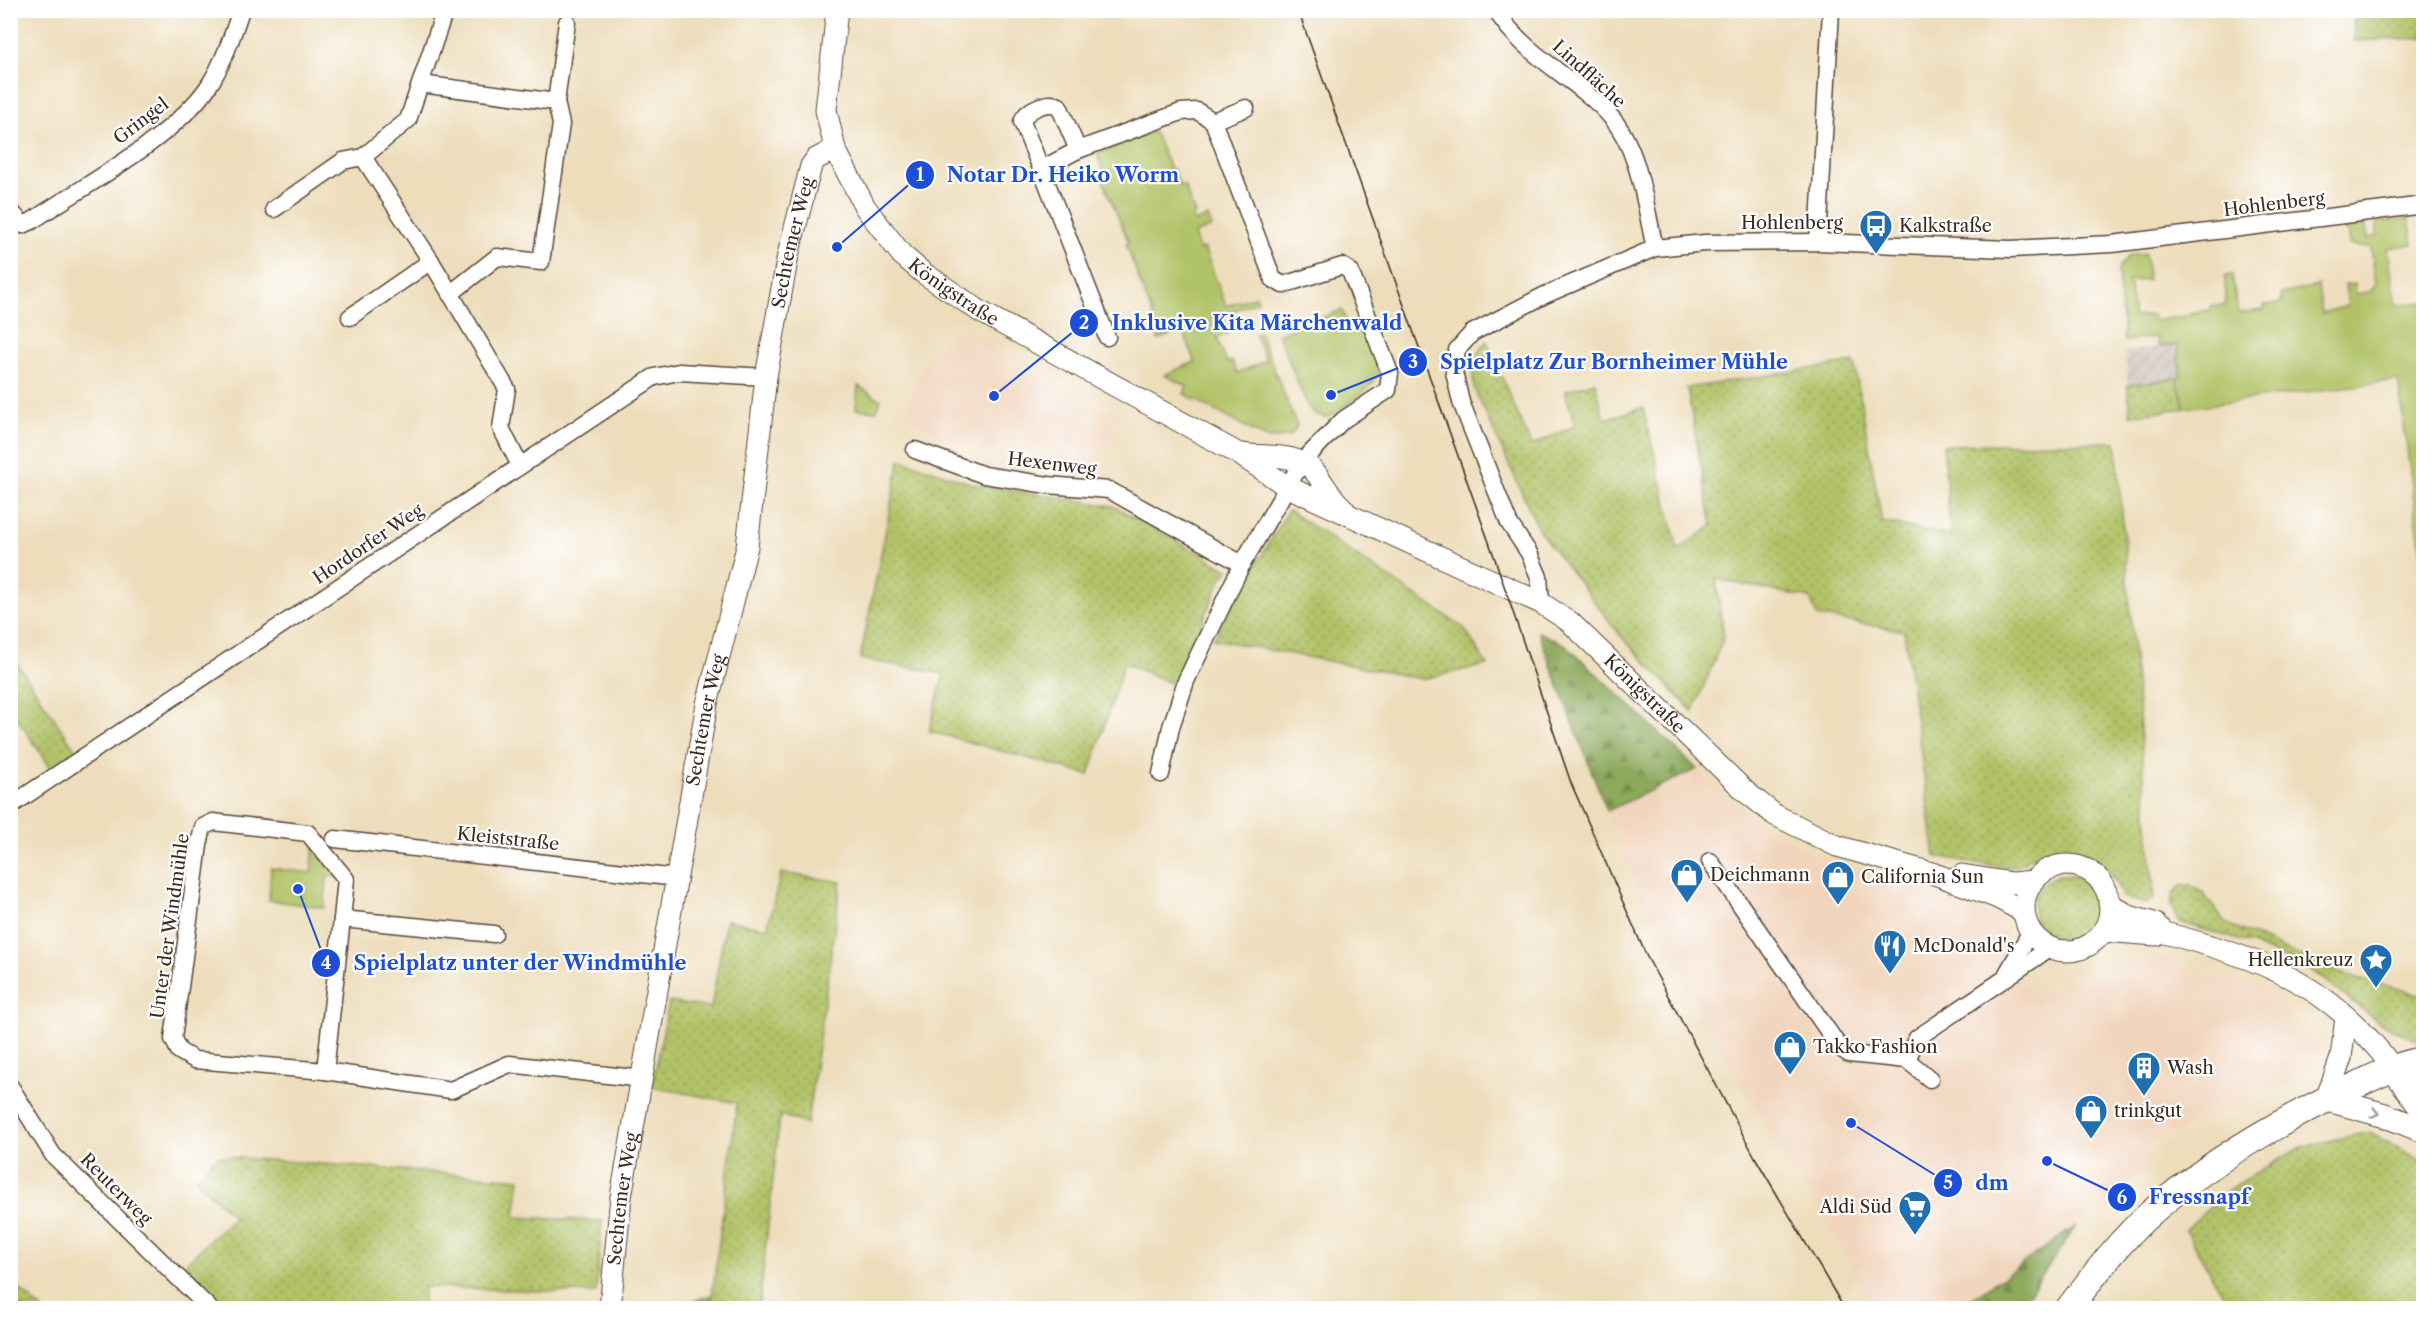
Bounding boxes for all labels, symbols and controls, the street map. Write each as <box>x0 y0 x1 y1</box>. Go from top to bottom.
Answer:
street label: Lindfläche <box>1548 35 1630 113</box>
street label: Gringel <box>109 93 173 149</box>
callout: Notar Dr. Heiko Worm <box>905 156 1192 194</box>
text: Notar Dr. Heiko Worm <box>947 163 1179 187</box>
text: 1 <box>916 164 924 186</box>
street label: Sechtemer Weg <box>768 174 819 310</box>
street label: Hohlenberg <box>2222 187 2326 221</box>
bus stop icon: Kalkstraße <box>1858 208 1894 255</box>
street label: Hohlenberg <box>1741 212 1843 234</box>
place label: Kalkstraße <box>1899 215 1992 237</box>
street label: Königstraße <box>903 254 1002 330</box>
callout: Inklusive Kita Märchenwald <box>1069 304 1414 342</box>
text: Inklusive Kita Märchenwald <box>1112 311 1403 335</box>
text: 2 <box>1079 312 1089 334</box>
callout: Spielplatz Zur Bornheimer Mühle <box>1398 343 1800 381</box>
text: Spielplatz Zur Bornheimer Mühle <box>1440 350 1788 374</box>
text: 3 <box>1408 351 1418 373</box>
street label: Hexenweg <box>1006 448 1098 480</box>
street label: Hordorfer Weg <box>309 499 428 589</box>
street label: Königstraße <box>1599 650 1690 738</box>
street label: Sechtemer Weg <box>682 651 730 788</box>
street label: Kleiststraße <box>456 823 560 855</box>
street label: Unter der Windmühle <box>146 832 194 1020</box>
shop icon: Deichmann <box>1669 857 1705 904</box>
shop icon: California Sun <box>1820 859 1856 906</box>
place label: Deichmann <box>1710 864 1810 886</box>
place label: California Sun <box>1861 866 1984 888</box>
restaurant icon: McDonald's <box>1872 928 1908 975</box>
place label: McDonald's <box>1913 935 2015 957</box>
place icon: Hellenkreuz <box>2358 942 2394 989</box>
callout: Spielplatz unter der Windmühle <box>311 944 699 982</box>
place label: Hellenkreuz <box>2248 949 2353 971</box>
text: Spielplatz unter der Windmühle <box>353 951 687 975</box>
text: 4 <box>321 952 331 974</box>
shop icon: Takko Fashion <box>1772 1029 1808 1076</box>
place label: Takko Fashion <box>1813 1036 1938 1058</box>
building icon: Wash <box>2126 1050 2162 1097</box>
place label: Wash <box>2166 1057 2214 1079</box>
shop icon: trinkgut <box>2073 1093 2109 1140</box>
place label: trinkgut <box>2114 1100 2182 1122</box>
one-way arrow <box>2370 1105 2380 1118</box>
street label: Sechtemer Weg <box>603 1130 643 1266</box>
street label: Reuterweg <box>76 1149 157 1230</box>
callout: dm <box>1933 1164 2020 1202</box>
text: dm <box>1975 1171 2009 1195</box>
text: 5 <box>1943 1172 1953 1194</box>
callout: Fressnapf <box>2107 1178 2261 1216</box>
text: Fressnapf <box>2149 1185 2252 1209</box>
text: 6 <box>2117 1187 2128 1209</box>
supermarket icon: Aldi Süd <box>1897 1189 1933 1236</box>
place label: Aldi Süd <box>1819 1196 1892 1218</box>

